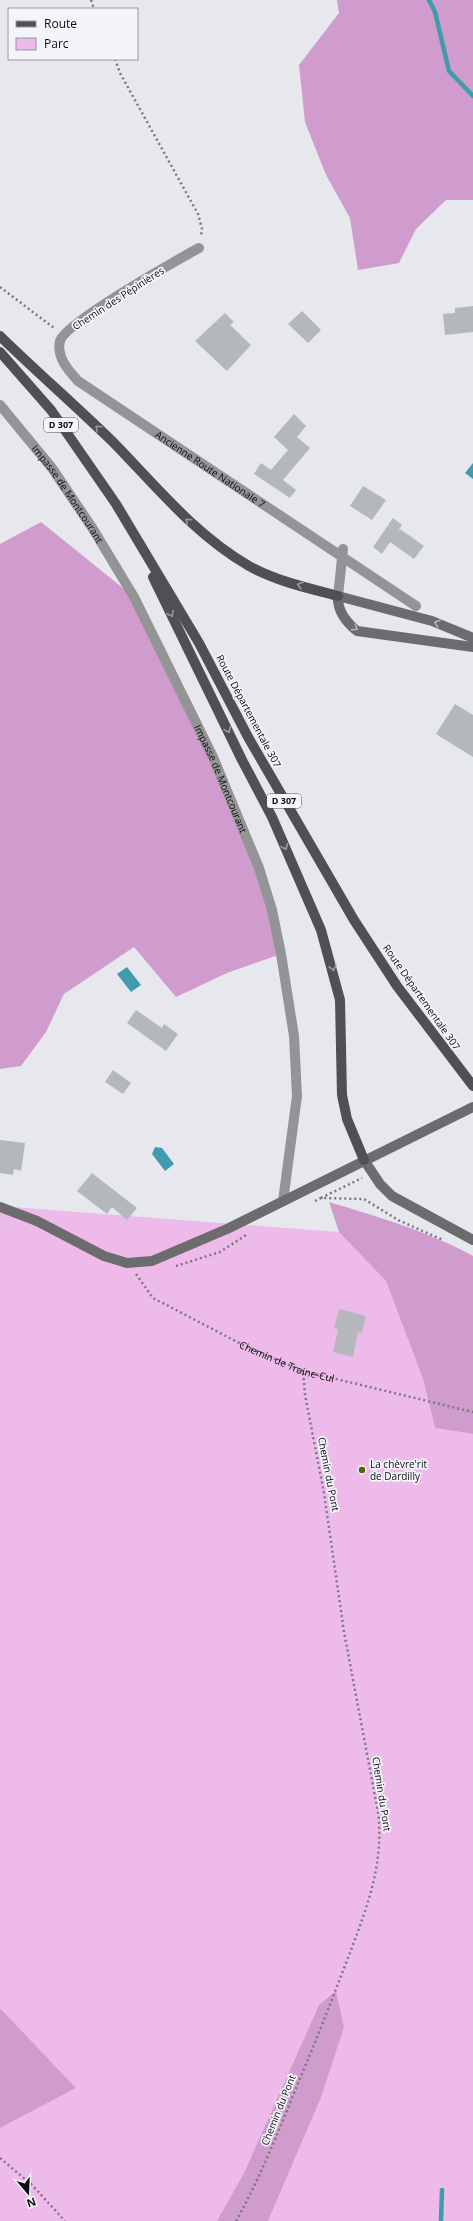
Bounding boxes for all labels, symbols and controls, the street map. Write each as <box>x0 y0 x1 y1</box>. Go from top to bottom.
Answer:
legend <box>8 8 138 60</box>
text: Route <box>44 15 77 32</box>
text: Parc <box>44 35 69 52</box>
street label: Chemin des Pépinières <box>69 263 167 333</box>
road number: D 307 <box>44 418 78 432</box>
one-way arrow <box>95 425 103 433</box>
street label: Ancienne Route Nationale 7 <box>153 427 268 511</box>
street label: Impasse de Montcourant <box>29 442 107 546</box>
one-way arrow <box>186 519 193 526</box>
one-way arrow <box>297 581 304 590</box>
one-way arrow <box>166 609 174 617</box>
one-way arrow <box>434 619 441 627</box>
one-way arrow <box>351 624 358 631</box>
street label: Route Départementale 307 <box>213 652 285 770</box>
street label: Impasse de Montcourant <box>191 722 251 835</box>
one-way arrow <box>223 726 231 734</box>
road number: D 307 <box>267 794 301 808</box>
one-way arrow <box>281 843 289 850</box>
street label: Route Départementale 307 <box>380 941 464 1053</box>
one-way arrow <box>328 964 337 971</box>
street label: Chemin de Traine-Cul <box>237 1337 336 1385</box>
street label: Chemin du Pont <box>315 1436 343 1513</box>
place label: La chèvre'rit de Dardilly <box>370 1457 427 1483</box>
marker: La chèvre'rit de Dardilly <box>357 1465 367 1475</box>
street label: Chemin du Pont <box>369 1756 395 1833</box>
street label: Chemin du Pont <box>257 2072 299 2147</box>
north arrow <box>8 2173 48 2213</box>
text: N <box>25 2194 38 2211</box>

